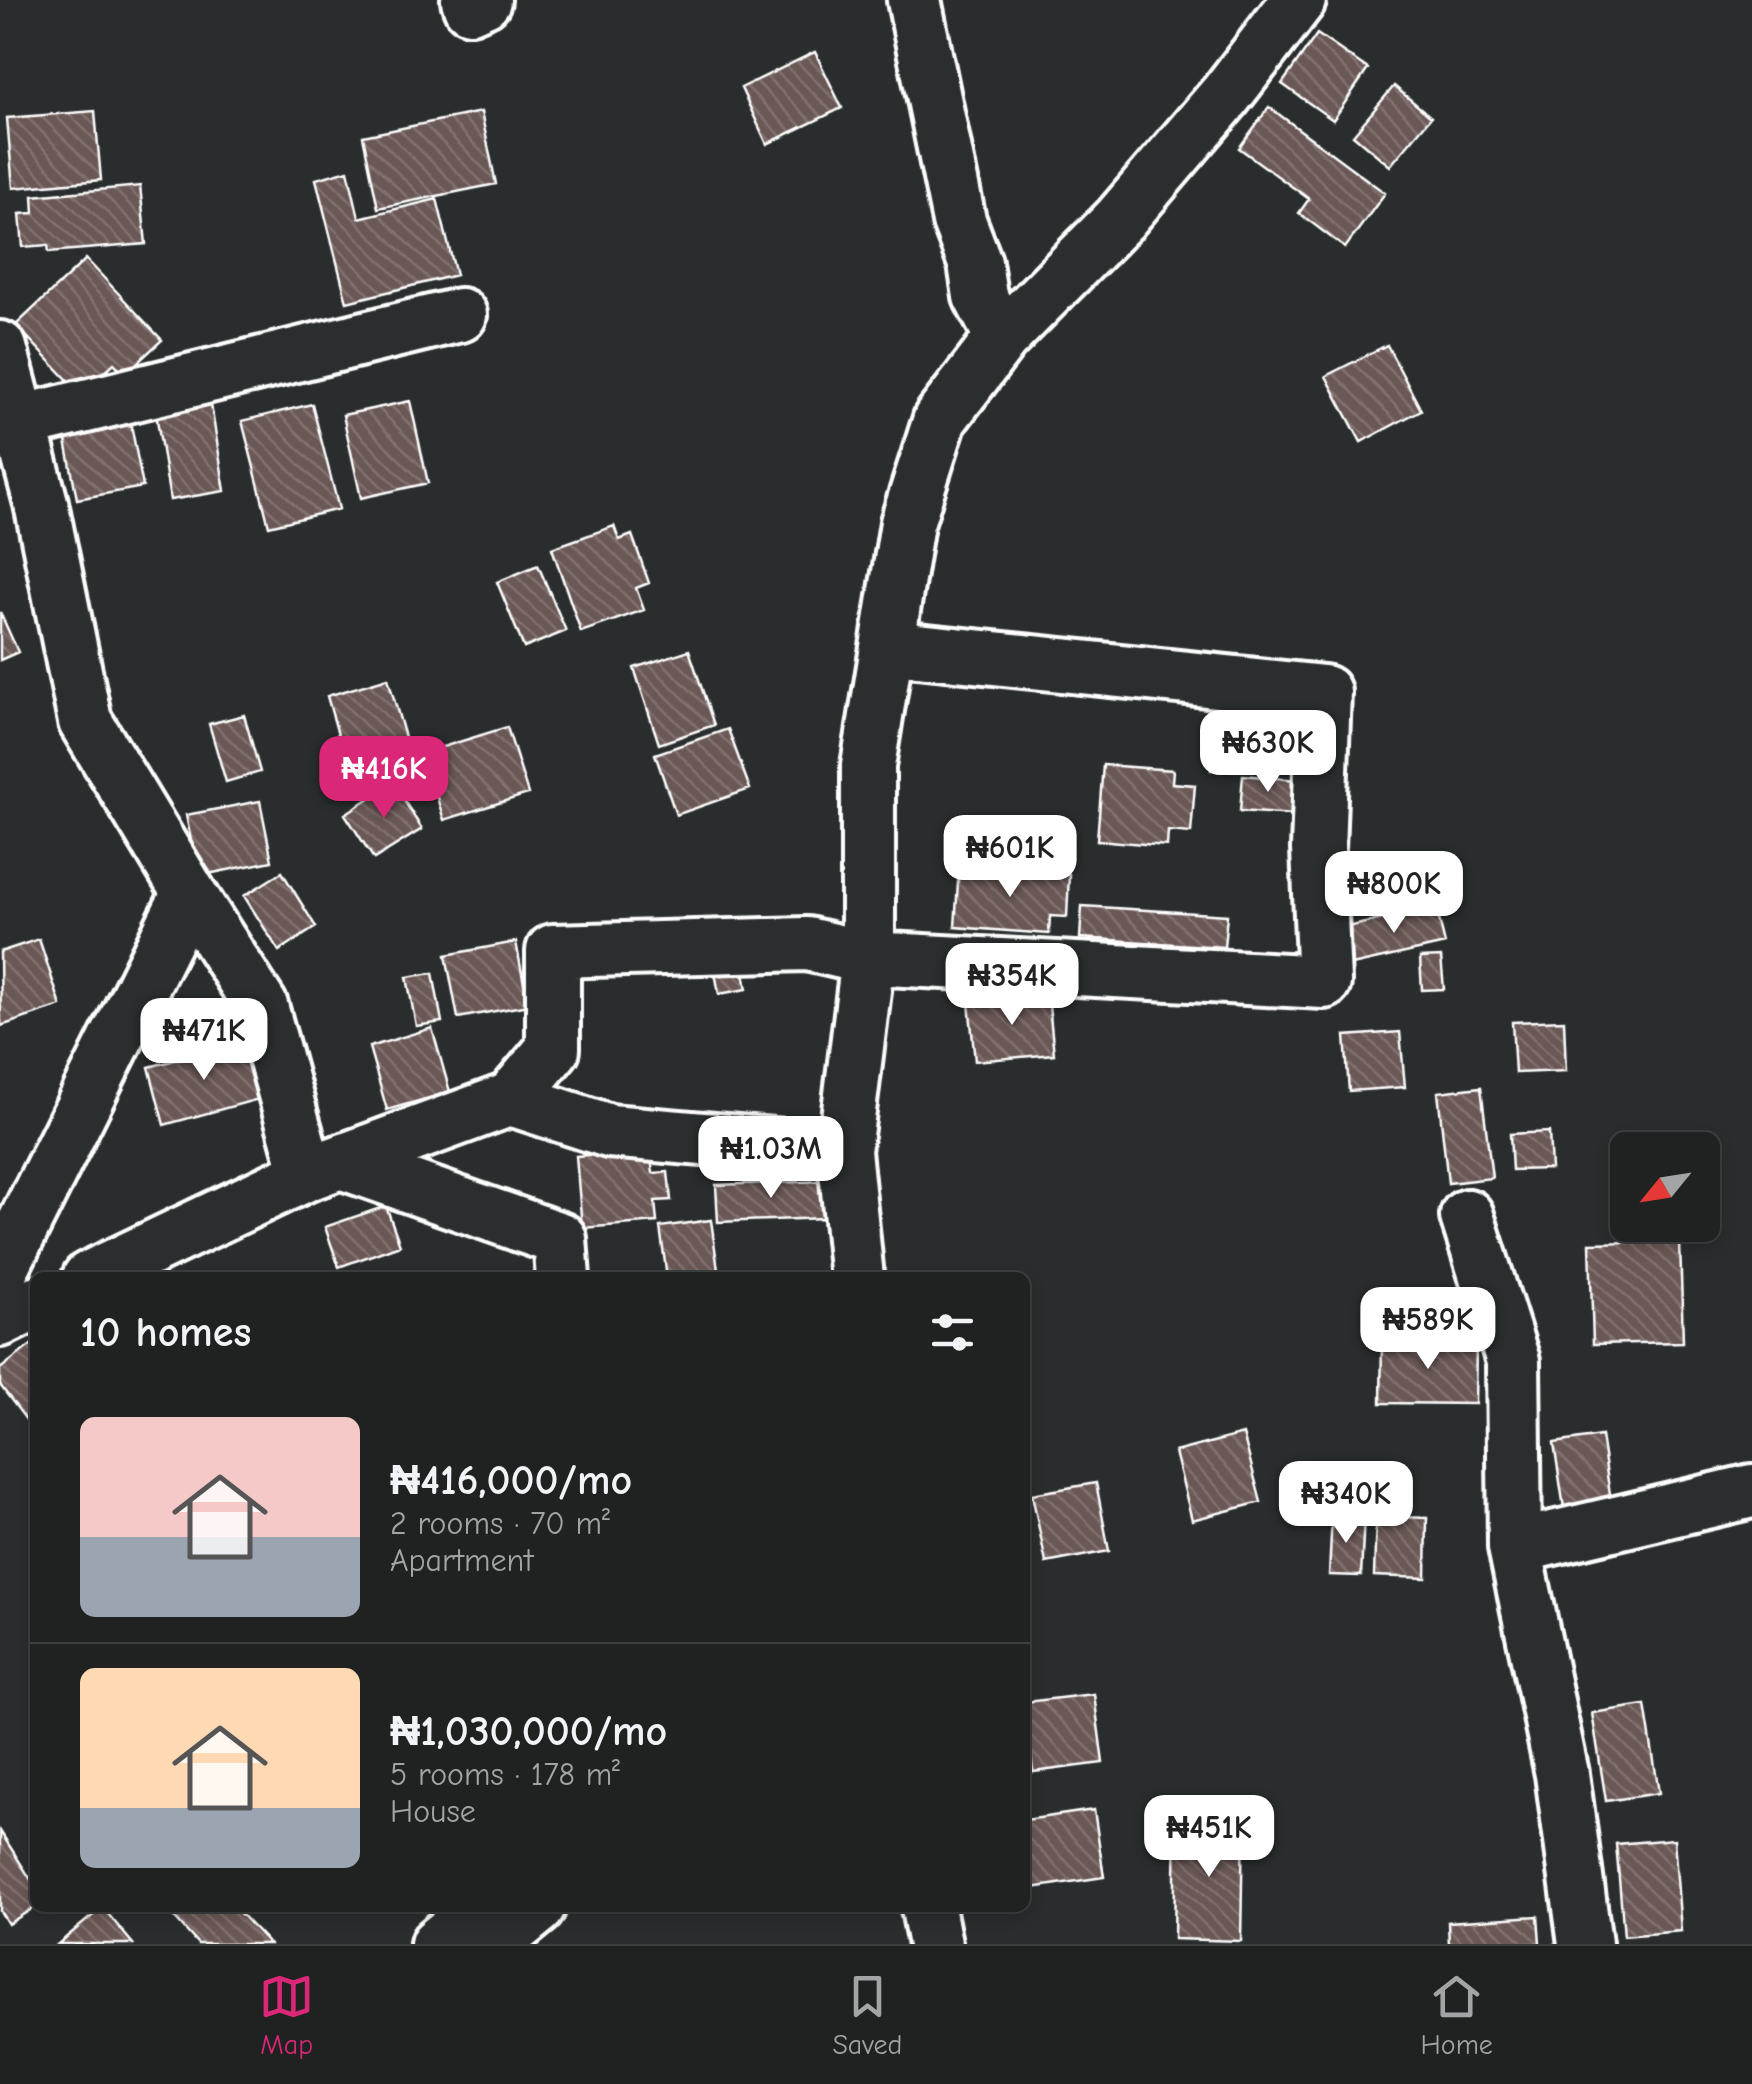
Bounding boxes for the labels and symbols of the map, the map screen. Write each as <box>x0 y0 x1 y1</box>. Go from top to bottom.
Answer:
pin: ₦630K <box>1198 710 1338 795</box>
pin: ₦416K <box>314 736 454 821</box>
pin: ₦601K <box>940 815 1080 900</box>
pin: ₦800K <box>1324 851 1464 936</box>
pin: ₦354K <box>942 943 1082 1028</box>
pin: ₦471K <box>134 998 274 1083</box>
pin: ₦1.03M <box>690 1116 852 1201</box>
north arrow <box>1610 1132 1720 1242</box>
pin: ₦589K <box>1358 1287 1498 1372</box>
pin: ₦340K <box>1276 1461 1416 1546</box>
pin: ₦451K <box>1139 1795 1279 1880</box>

